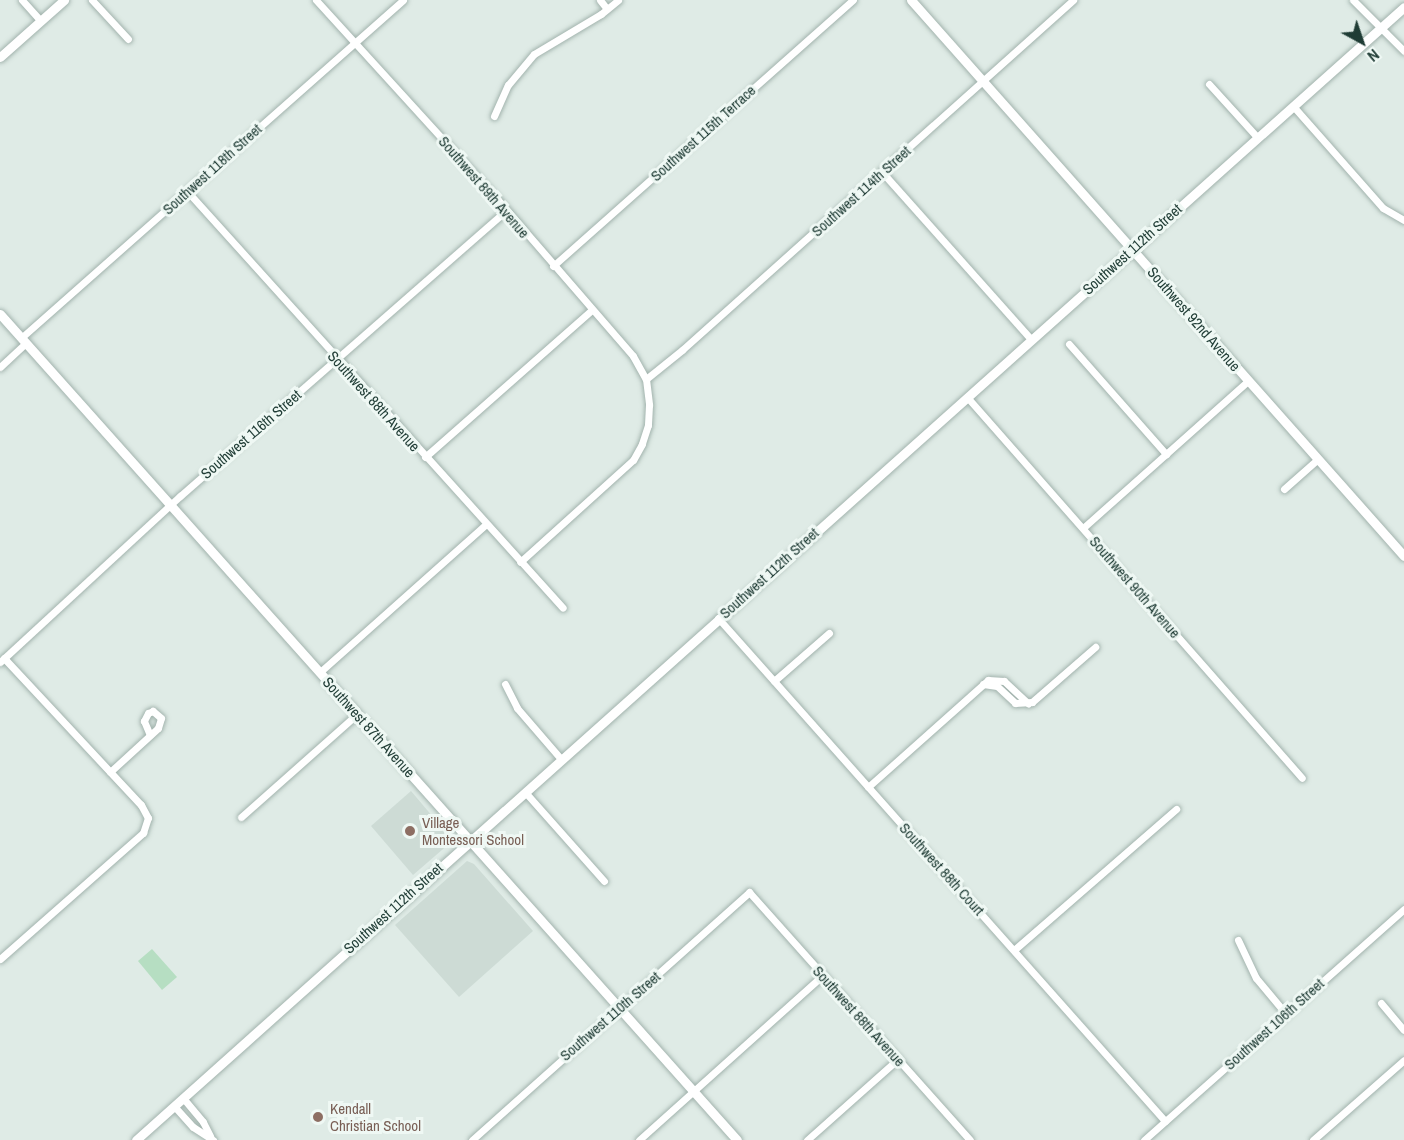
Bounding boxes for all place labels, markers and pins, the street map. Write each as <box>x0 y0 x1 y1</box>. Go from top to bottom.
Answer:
place label: Village Montessori School <box>422 813 524 848</box>
marker: Village Montessori School <box>403 824 417 838</box>
place label: Kendall Christian School <box>330 1099 421 1134</box>
marker: Kendall Christian School <box>311 1110 325 1124</box>

